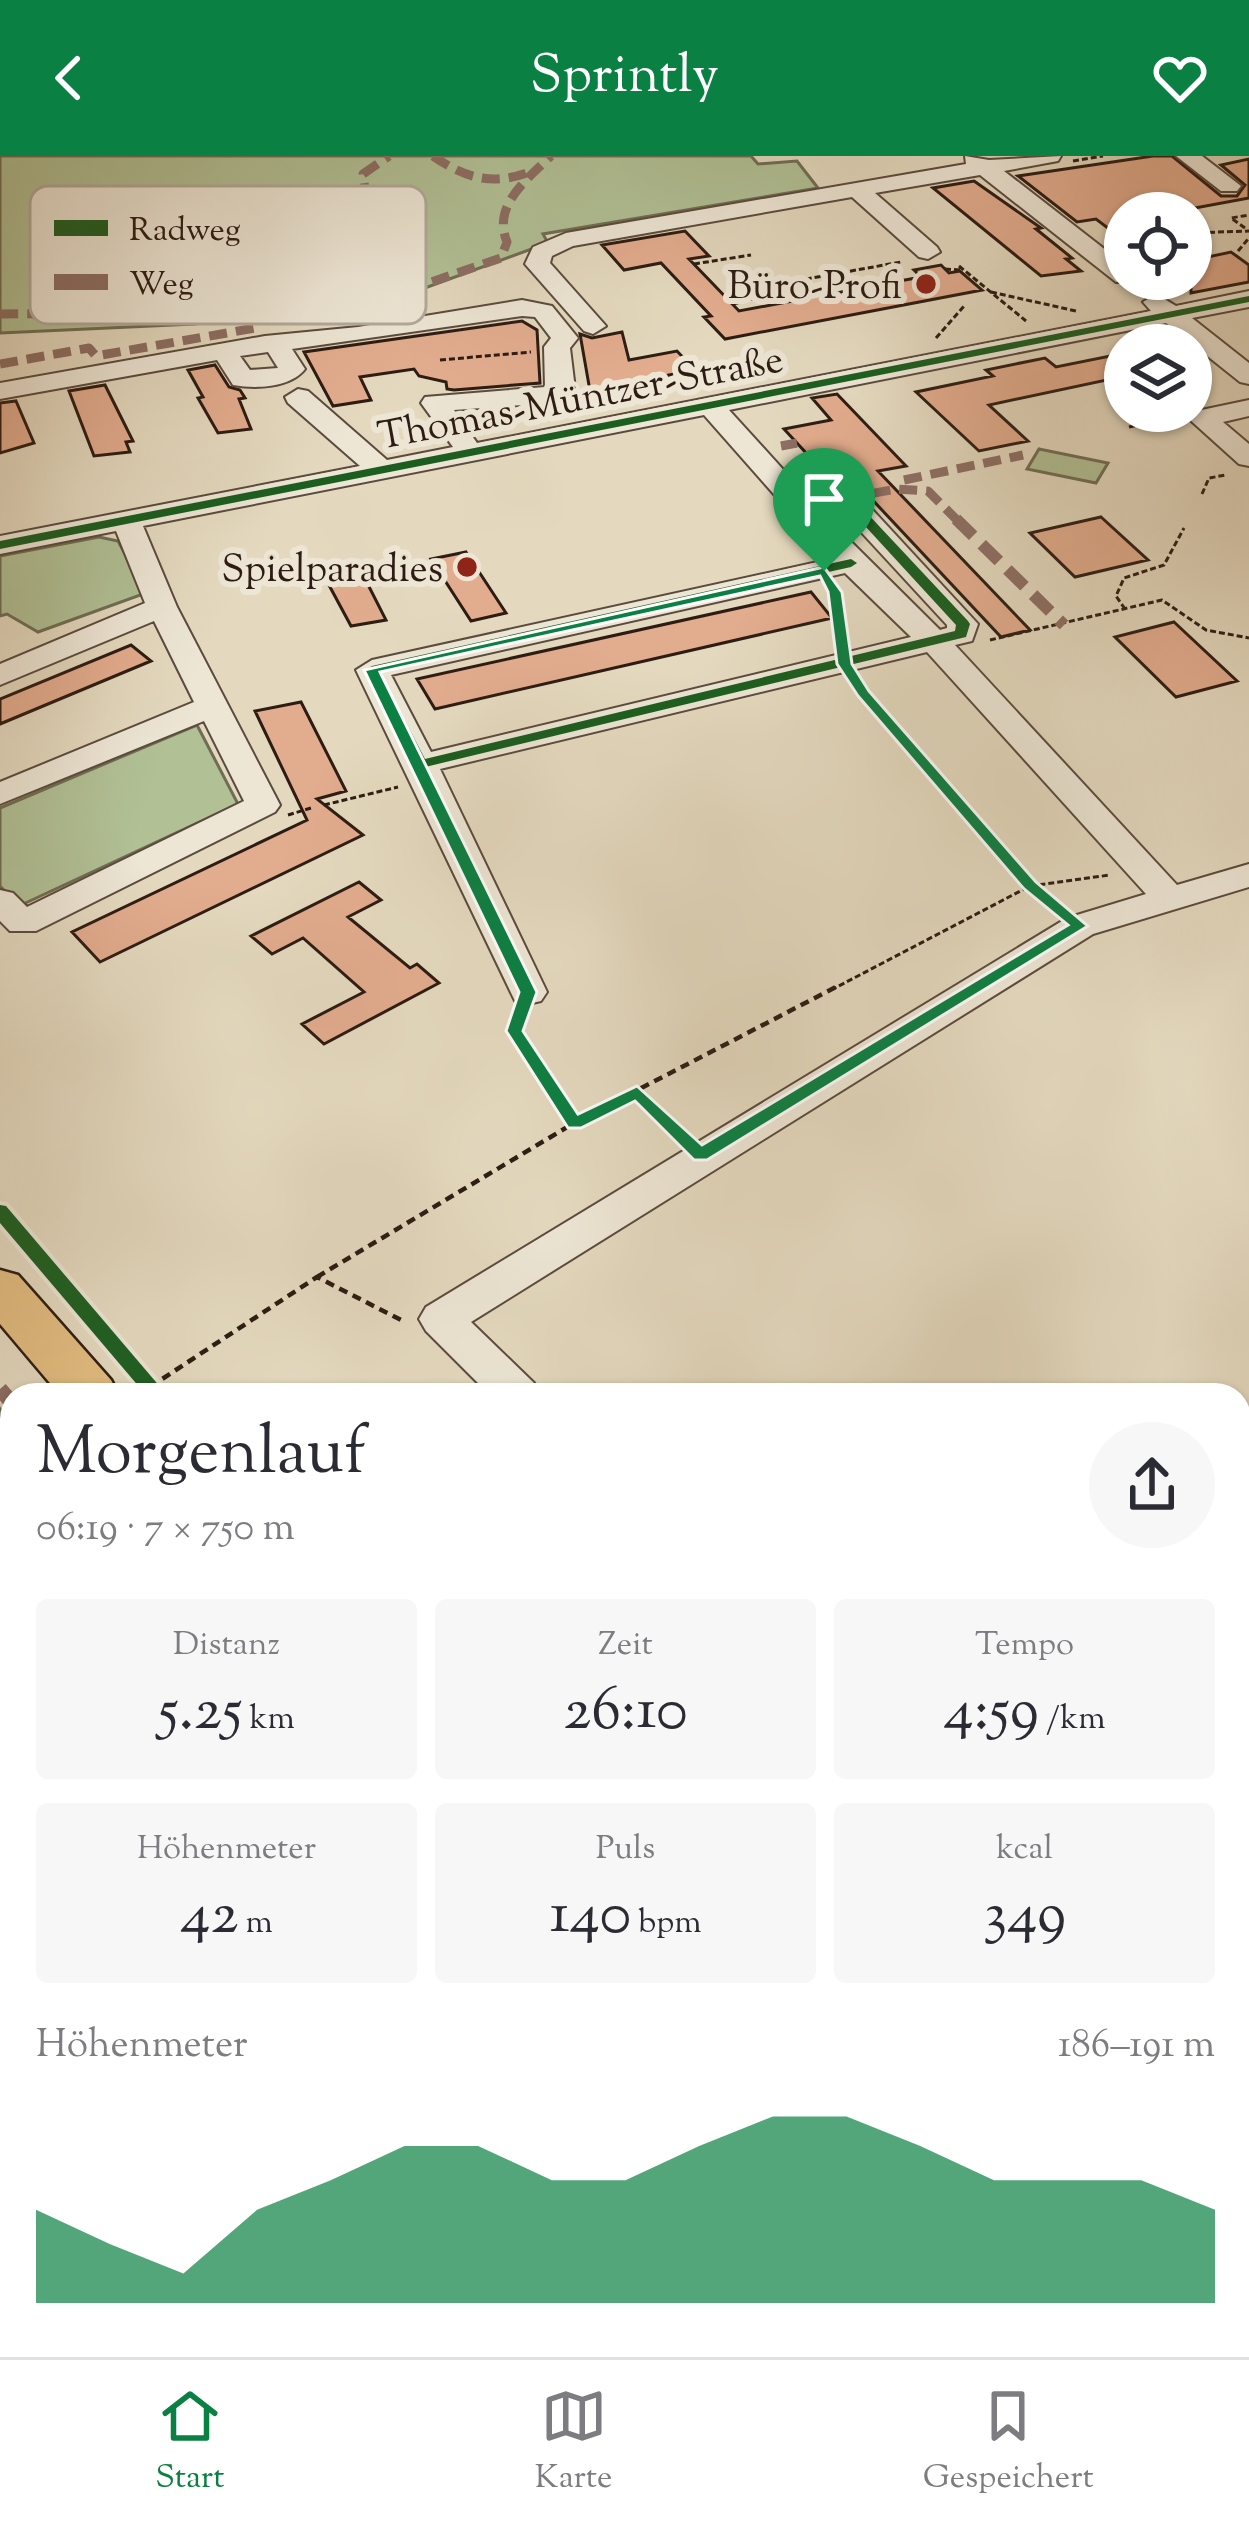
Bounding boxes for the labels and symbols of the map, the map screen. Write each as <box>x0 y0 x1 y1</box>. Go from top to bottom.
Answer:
legend <box>30 186 426 324</box>
text: Radweg <box>129 208 241 256</box>
place label: Büro-Profi <box>727 261 902 317</box>
text: Weg <box>129 262 194 310</box>
marker: Büro-Profi <box>913 271 939 297</box>
street label: Thomas-Müntzer-Straße <box>373 334 788 468</box>
pin <box>773 448 875 571</box>
place label: Spielparadies <box>221 544 443 600</box>
marker: Spielparadies <box>454 554 480 580</box>

